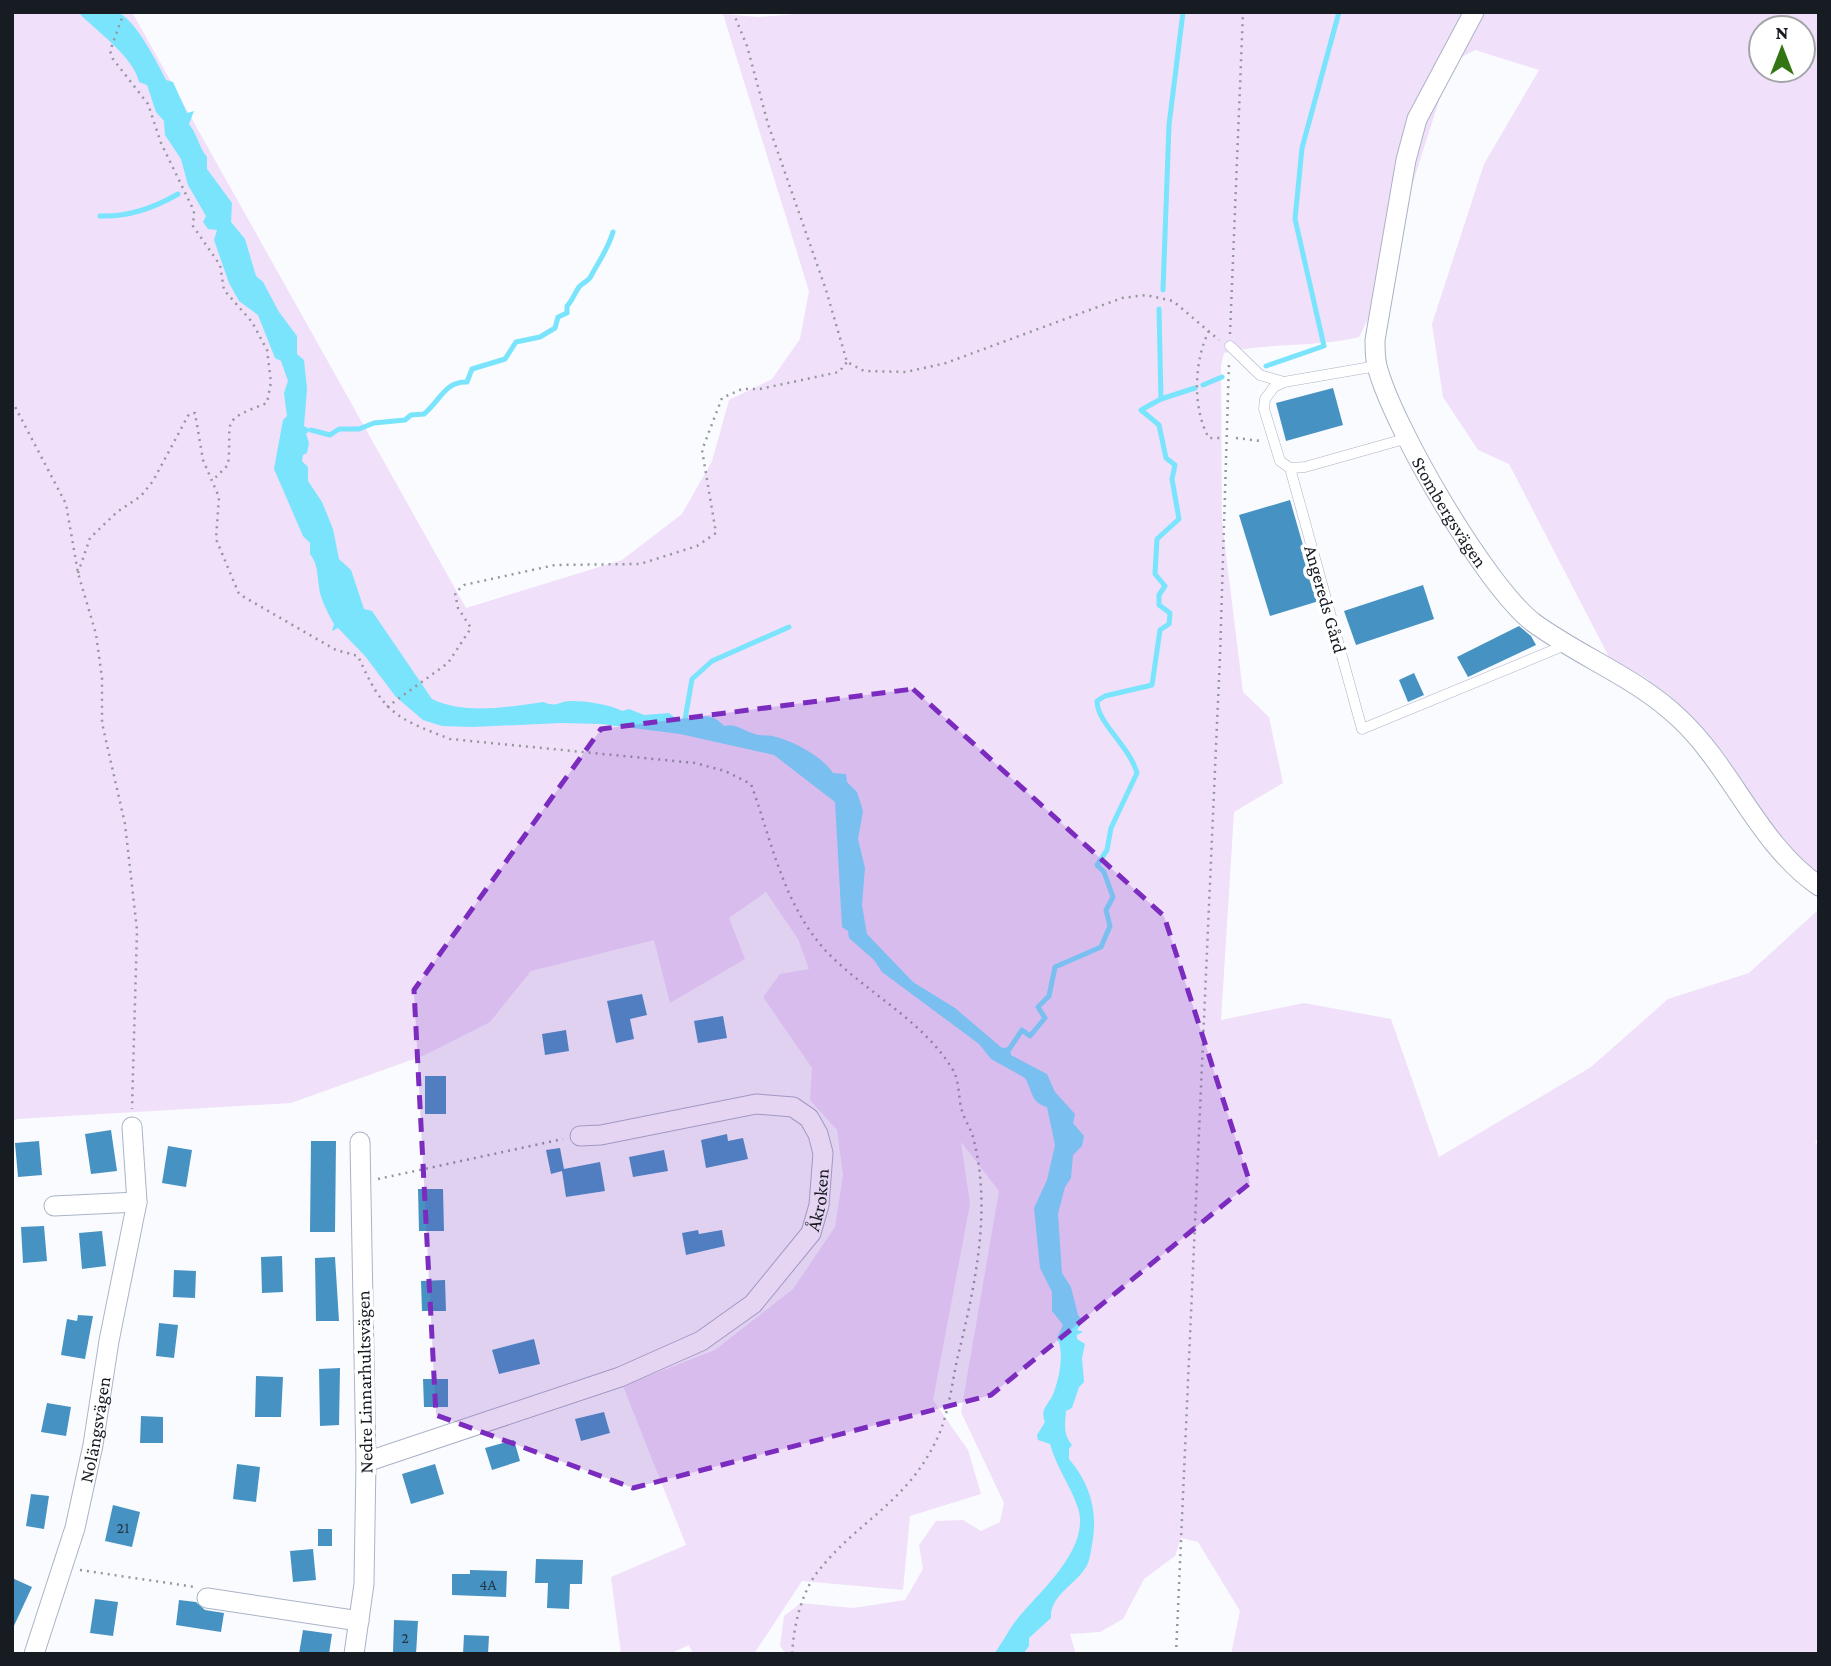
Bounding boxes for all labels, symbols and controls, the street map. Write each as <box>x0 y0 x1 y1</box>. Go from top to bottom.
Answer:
north arrow <box>1747 14 1817 84</box>
text: N <box>1776 22 1789 43</box>
street label: Stombergsvägen <box>1408 453 1492 571</box>
street label: Angereds Gård <box>1300 543 1351 656</box>
street label: Åkroken <box>802 1168 833 1234</box>
street label: Nedre Linnarhultsvägen <box>352 1290 377 1474</box>
street label: Nolängsvägen <box>75 1375 114 1485</box>
house number: 21 <box>117 1519 129 1536</box>
house number: 4A <box>479 1576 498 1593</box>
house number: 2 <box>401 1629 409 1646</box>

